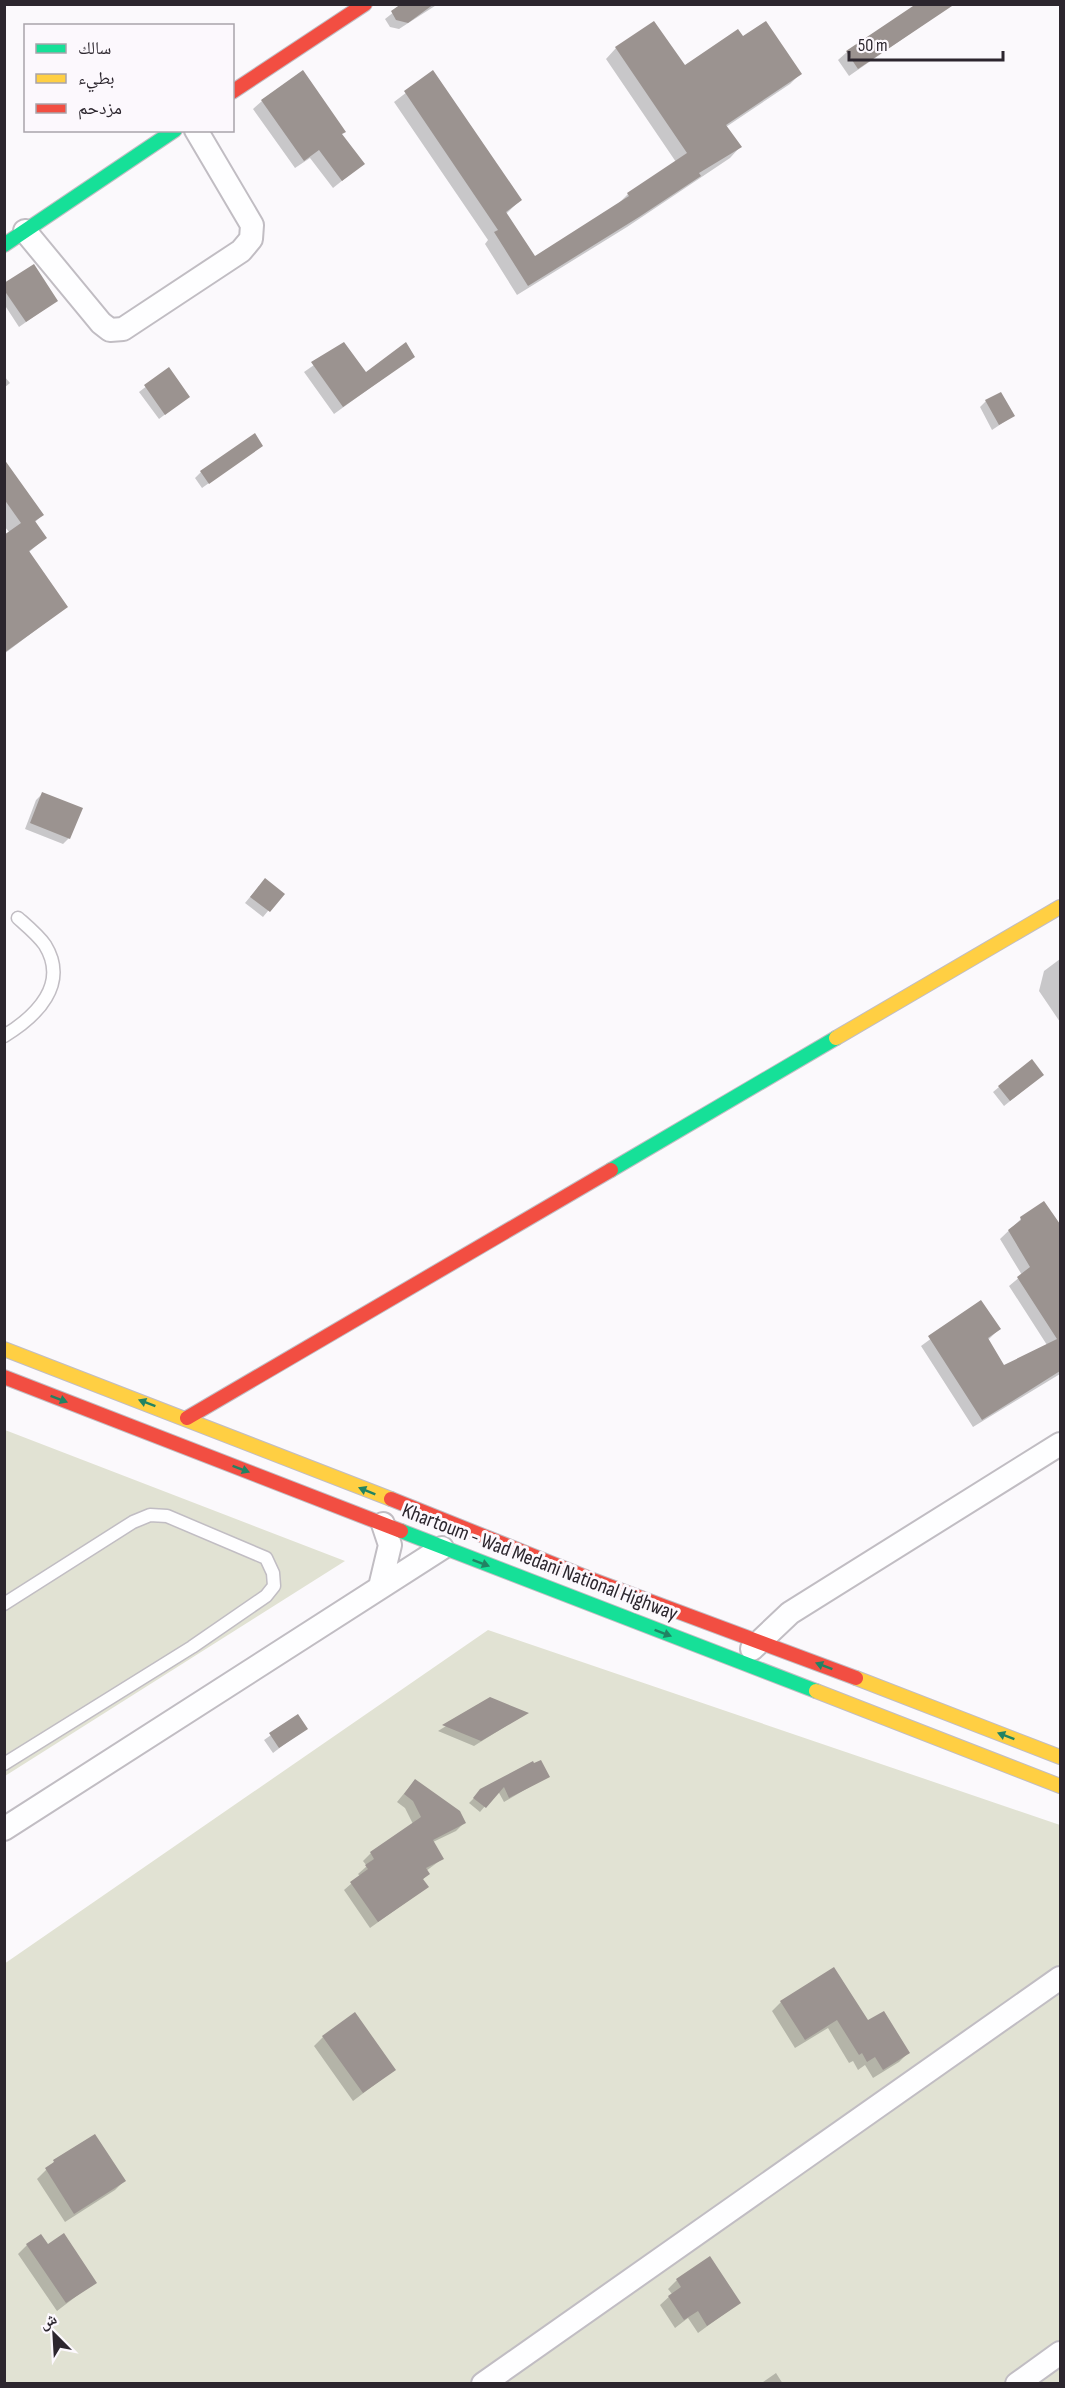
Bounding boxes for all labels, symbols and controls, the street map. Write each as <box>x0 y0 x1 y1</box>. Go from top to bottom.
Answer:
legend <box>24 24 234 132</box>
scale bar <box>849 24 1004 62</box>
text: 50 m <box>858 35 888 56</box>
text: سالك <box>78 38 111 59</box>
text: بطيء <box>78 68 115 93</box>
text: مزدحم <box>78 98 122 120</box>
one-way arrow <box>50 1394 68 1404</box>
one-way arrow <box>138 1398 156 1408</box>
one-way arrow <box>232 1465 250 1474</box>
one-way arrow <box>358 1486 376 1496</box>
street label: Khartoum - Wad Medani National Highway <box>399 1498 681 1626</box>
one-way arrow <box>473 1558 491 1568</box>
one-way arrow <box>654 1628 672 1638</box>
one-way arrow <box>815 1661 833 1670</box>
one-way arrow <box>997 1731 1015 1741</box>
north arrow <box>24 2304 84 2364</box>
text: ش <box>37 2310 60 2334</box>

